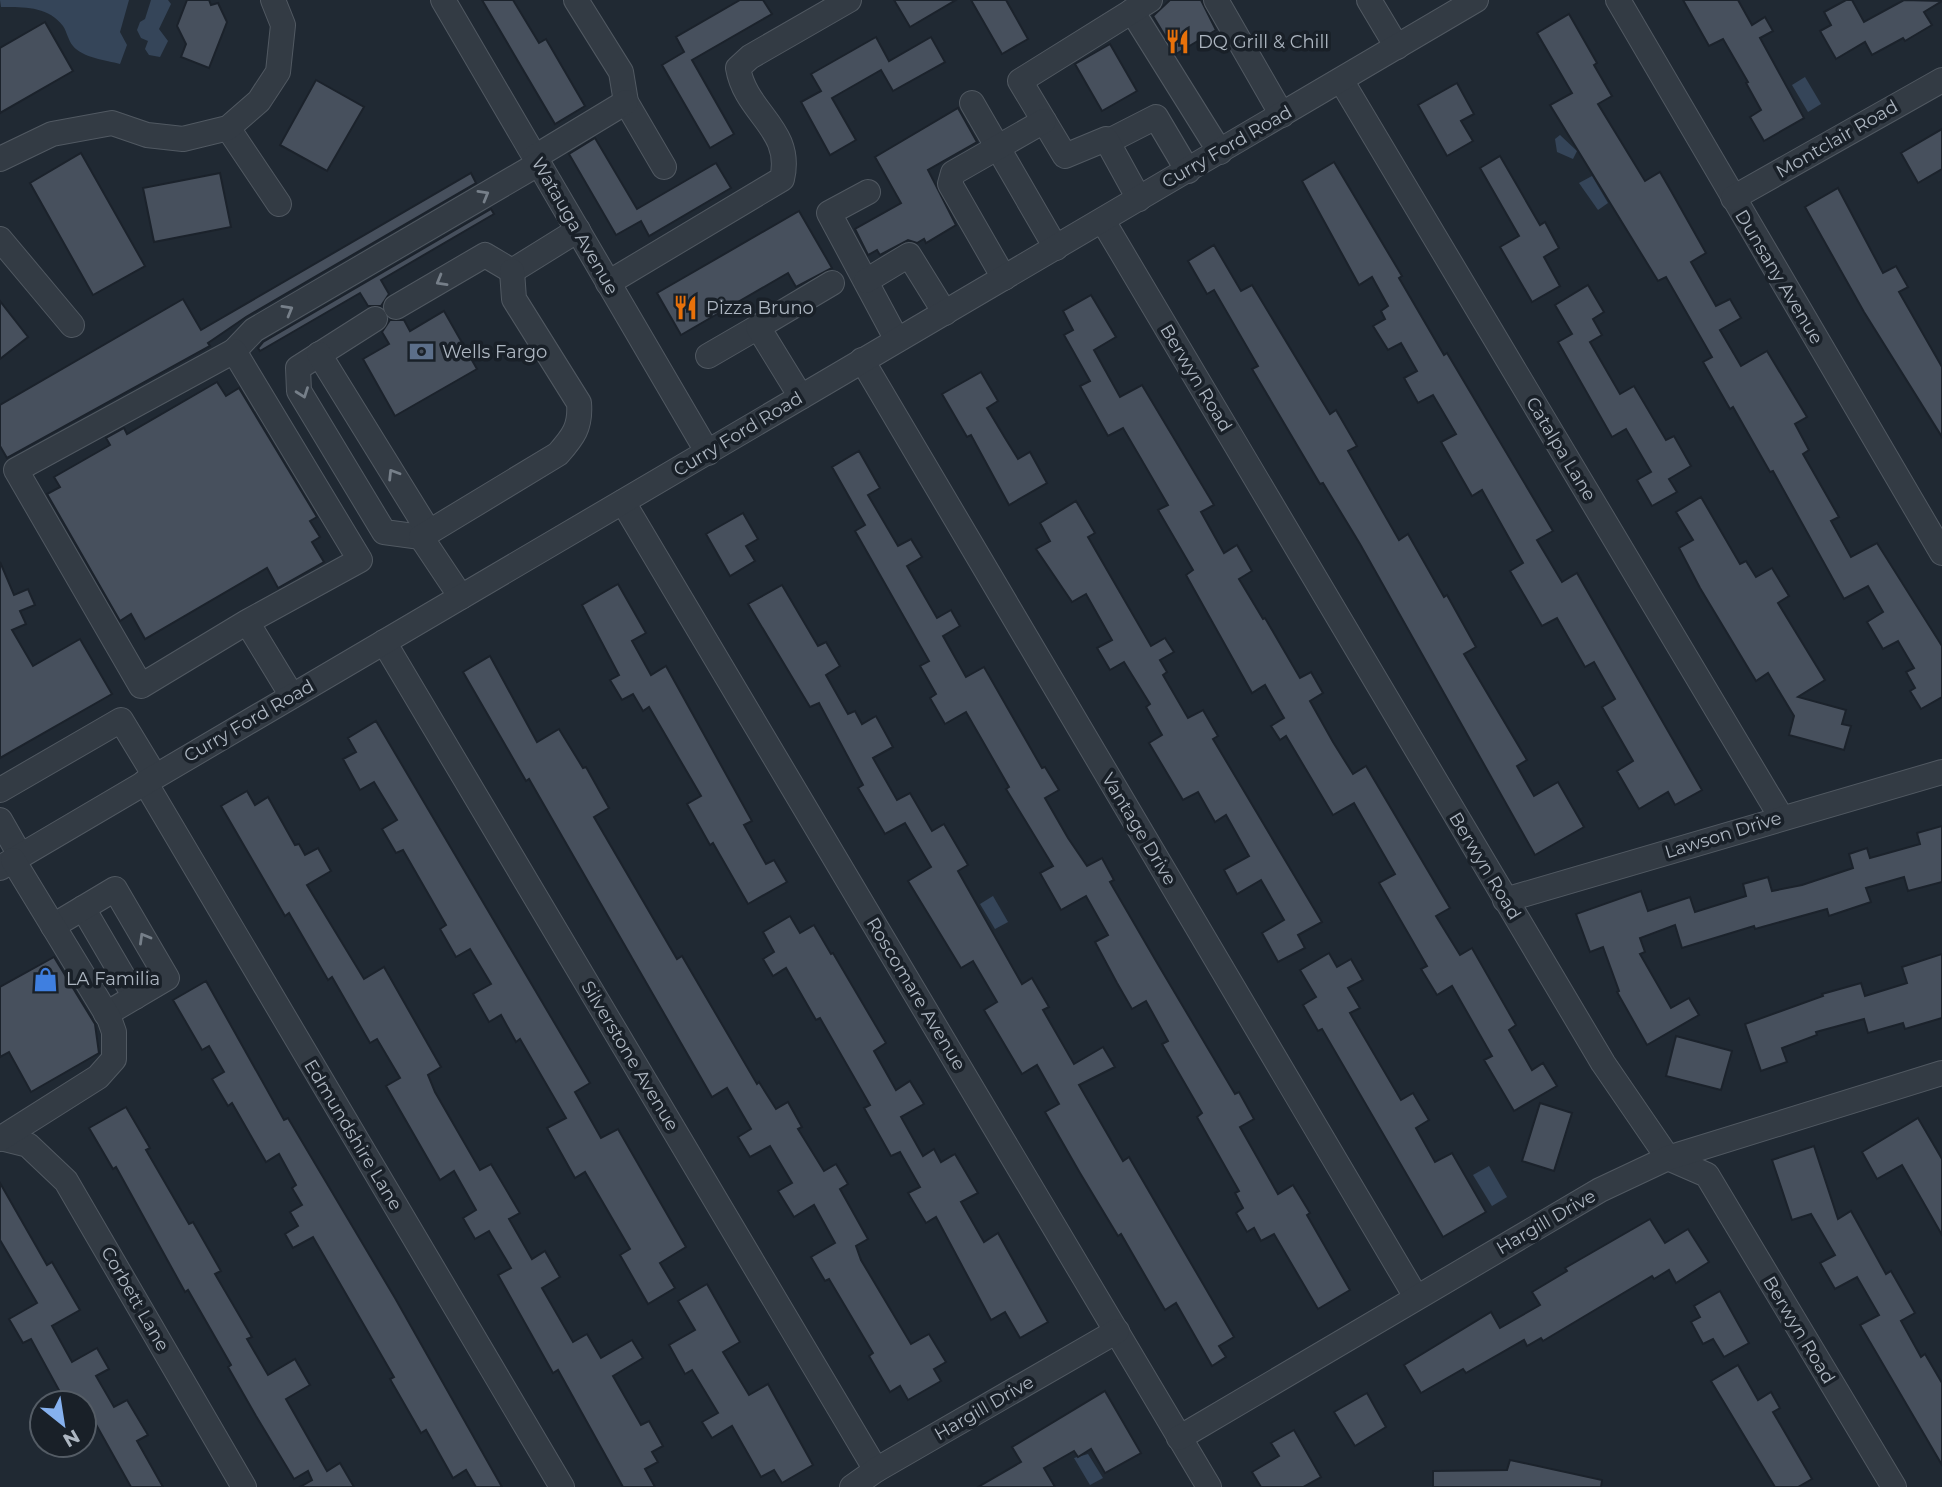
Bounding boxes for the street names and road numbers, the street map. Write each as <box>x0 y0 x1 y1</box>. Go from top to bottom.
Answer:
street label: Montclair Road <box>1772 95 1902 183</box>
street label: Curry Ford Road <box>1158 101 1296 193</box>
street label: Watauga Avenue <box>527 153 623 299</box>
street label: Dunsany Avenue <box>1730 206 1828 348</box>
street label: Berwyn Road <box>1155 320 1237 436</box>
street label: Curry Ford Road <box>670 387 806 481</box>
street label: Catalpa Lane <box>1521 393 1601 505</box>
street label: Curry Ford Road <box>180 675 318 767</box>
street label: Vantage Drive <box>1097 769 1181 889</box>
street label: Lawson Drive <box>1662 807 1784 863</box>
street label: Berwyn Road <box>1444 808 1526 924</box>
street label: Roscomare Avenue <box>862 914 970 1075</box>
street label: Silverstone Avenue <box>577 977 684 1135</box>
street label: Edmundshire Lane <box>299 1055 407 1215</box>
street label: Hargill Drive <box>1492 1185 1600 1259</box>
street label: Corbett Lane <box>96 1243 174 1355</box>
street label: Berwyn Road <box>1758 1272 1840 1388</box>
street label: Hargill Drive <box>930 1371 1038 1445</box>

